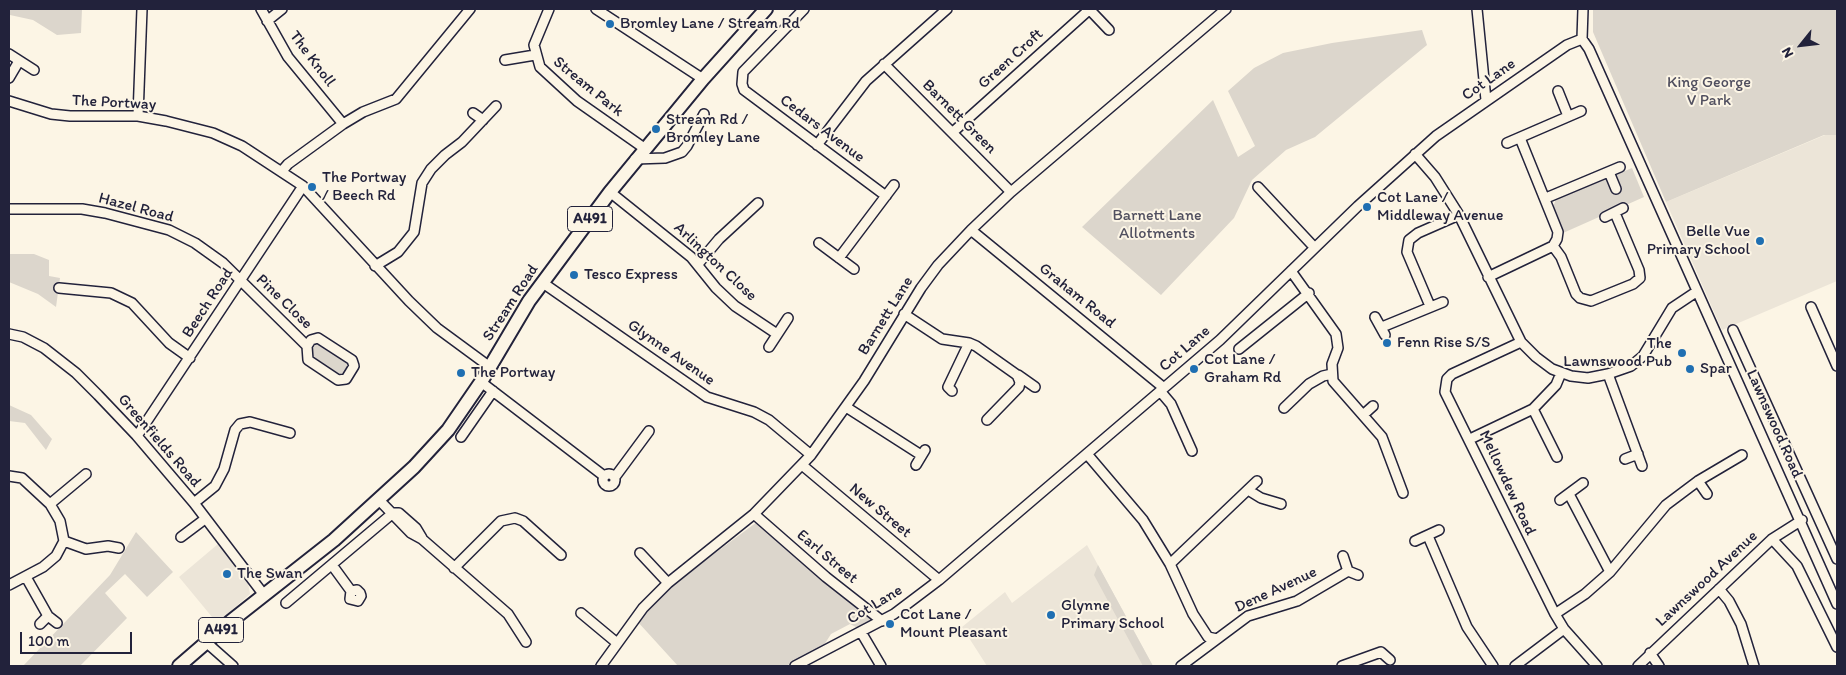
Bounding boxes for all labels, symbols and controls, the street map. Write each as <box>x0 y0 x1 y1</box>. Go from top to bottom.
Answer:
place label: Bromley Lane / Stream Rd <box>620 14 800 34</box>
marker: Bromley Lane / Stream Rd <box>604 18 616 30</box>
north arrow <box>1776 20 1826 70</box>
street label: Green Croft <box>974 25 1048 93</box>
street label: The Knoll <box>285 27 339 91</box>
text: N <box>1778 44 1797 61</box>
street label: Stream Park <box>549 53 627 121</box>
street label: Cot Lane <box>1458 55 1520 105</box>
park label: King George V Park <box>1667 73 1751 111</box>
street label: Barnett Green <box>918 76 1000 158</box>
street label: The Portway <box>71 91 157 115</box>
street label: Cedars Avenue <box>776 91 868 167</box>
place label: Stream Rd / Bromley Lane <box>666 110 760 148</box>
marker: Stream Rd / Bromley Lane <box>650 123 662 135</box>
place label: The Portway / Beech Rd <box>322 168 406 206</box>
marker: The Portway / Beech Rd <box>306 181 318 193</box>
place label: Cot Lane / Middleway Avenue <box>1377 188 1504 226</box>
street label: Hazel Road <box>96 189 176 227</box>
marker: Cot Lane / Middleway Avenue <box>1361 201 1373 213</box>
road number: A491 <box>568 206 612 232</box>
park label: Barnett Lane Allotments <box>1112 206 1202 244</box>
street label: Arlington Close <box>669 218 761 306</box>
place label: Belle Vue Primary School <box>1647 222 1750 260</box>
marker: Belle Vue Primary School <box>1754 235 1766 247</box>
street label: Graham Road <box>1035 259 1119 333</box>
street label: Stream Road <box>479 261 543 345</box>
street label: Beech Road <box>178 265 238 341</box>
place label: Tesco Express <box>584 265 678 285</box>
marker: Tesco Express <box>568 269 580 281</box>
street label: Pine Close <box>252 270 316 334</box>
street label: Barnett Lane <box>854 273 918 359</box>
street label: Glynne Avenue <box>624 316 718 390</box>
street label: Cot Lane <box>1156 322 1214 376</box>
place label: Fenn Rise S/S <box>1397 333 1490 353</box>
place label: The Lawnswood Pub <box>1563 334 1672 372</box>
marker: Fenn Rise S/S <box>1381 337 1393 349</box>
marker: The Lawnswood Pub <box>1676 347 1688 359</box>
place label: Cot Lane / Graham Rd <box>1204 350 1281 388</box>
place label: Spar <box>1700 359 1732 379</box>
place label: The Portway <box>471 363 555 383</box>
marker: Cot Lane / Graham Rd <box>1188 363 1200 375</box>
marker: Spar <box>1684 363 1696 375</box>
marker: The Portway <box>455 367 467 379</box>
street label: Lawnswood Road <box>1741 367 1807 481</box>
street label: Greenfields Road <box>113 390 205 492</box>
street label: Mellowdew Road <box>1474 427 1540 539</box>
street label: New Street <box>845 479 915 543</box>
street label: Earl Street <box>793 526 861 588</box>
street label: Lawnswood Avenue <box>1652 527 1762 631</box>
street label: Dene Avenue <box>1232 563 1320 617</box>
place label: The Swan <box>237 564 302 584</box>
marker: The Swan <box>221 568 233 580</box>
street label: Cot Lane <box>844 581 906 629</box>
place label: Glynne Primary School <box>1061 596 1164 634</box>
place label: Cot Lane / Mount Pleasant <box>900 605 1008 643</box>
marker: Glynne Primary School <box>1045 609 1057 621</box>
road number: A491 <box>198 618 244 642</box>
marker: Cot Lane / Mount Pleasant <box>884 618 896 630</box>
scale bar <box>22 622 135 654</box>
text: 100 m <box>28 632 69 650</box>

